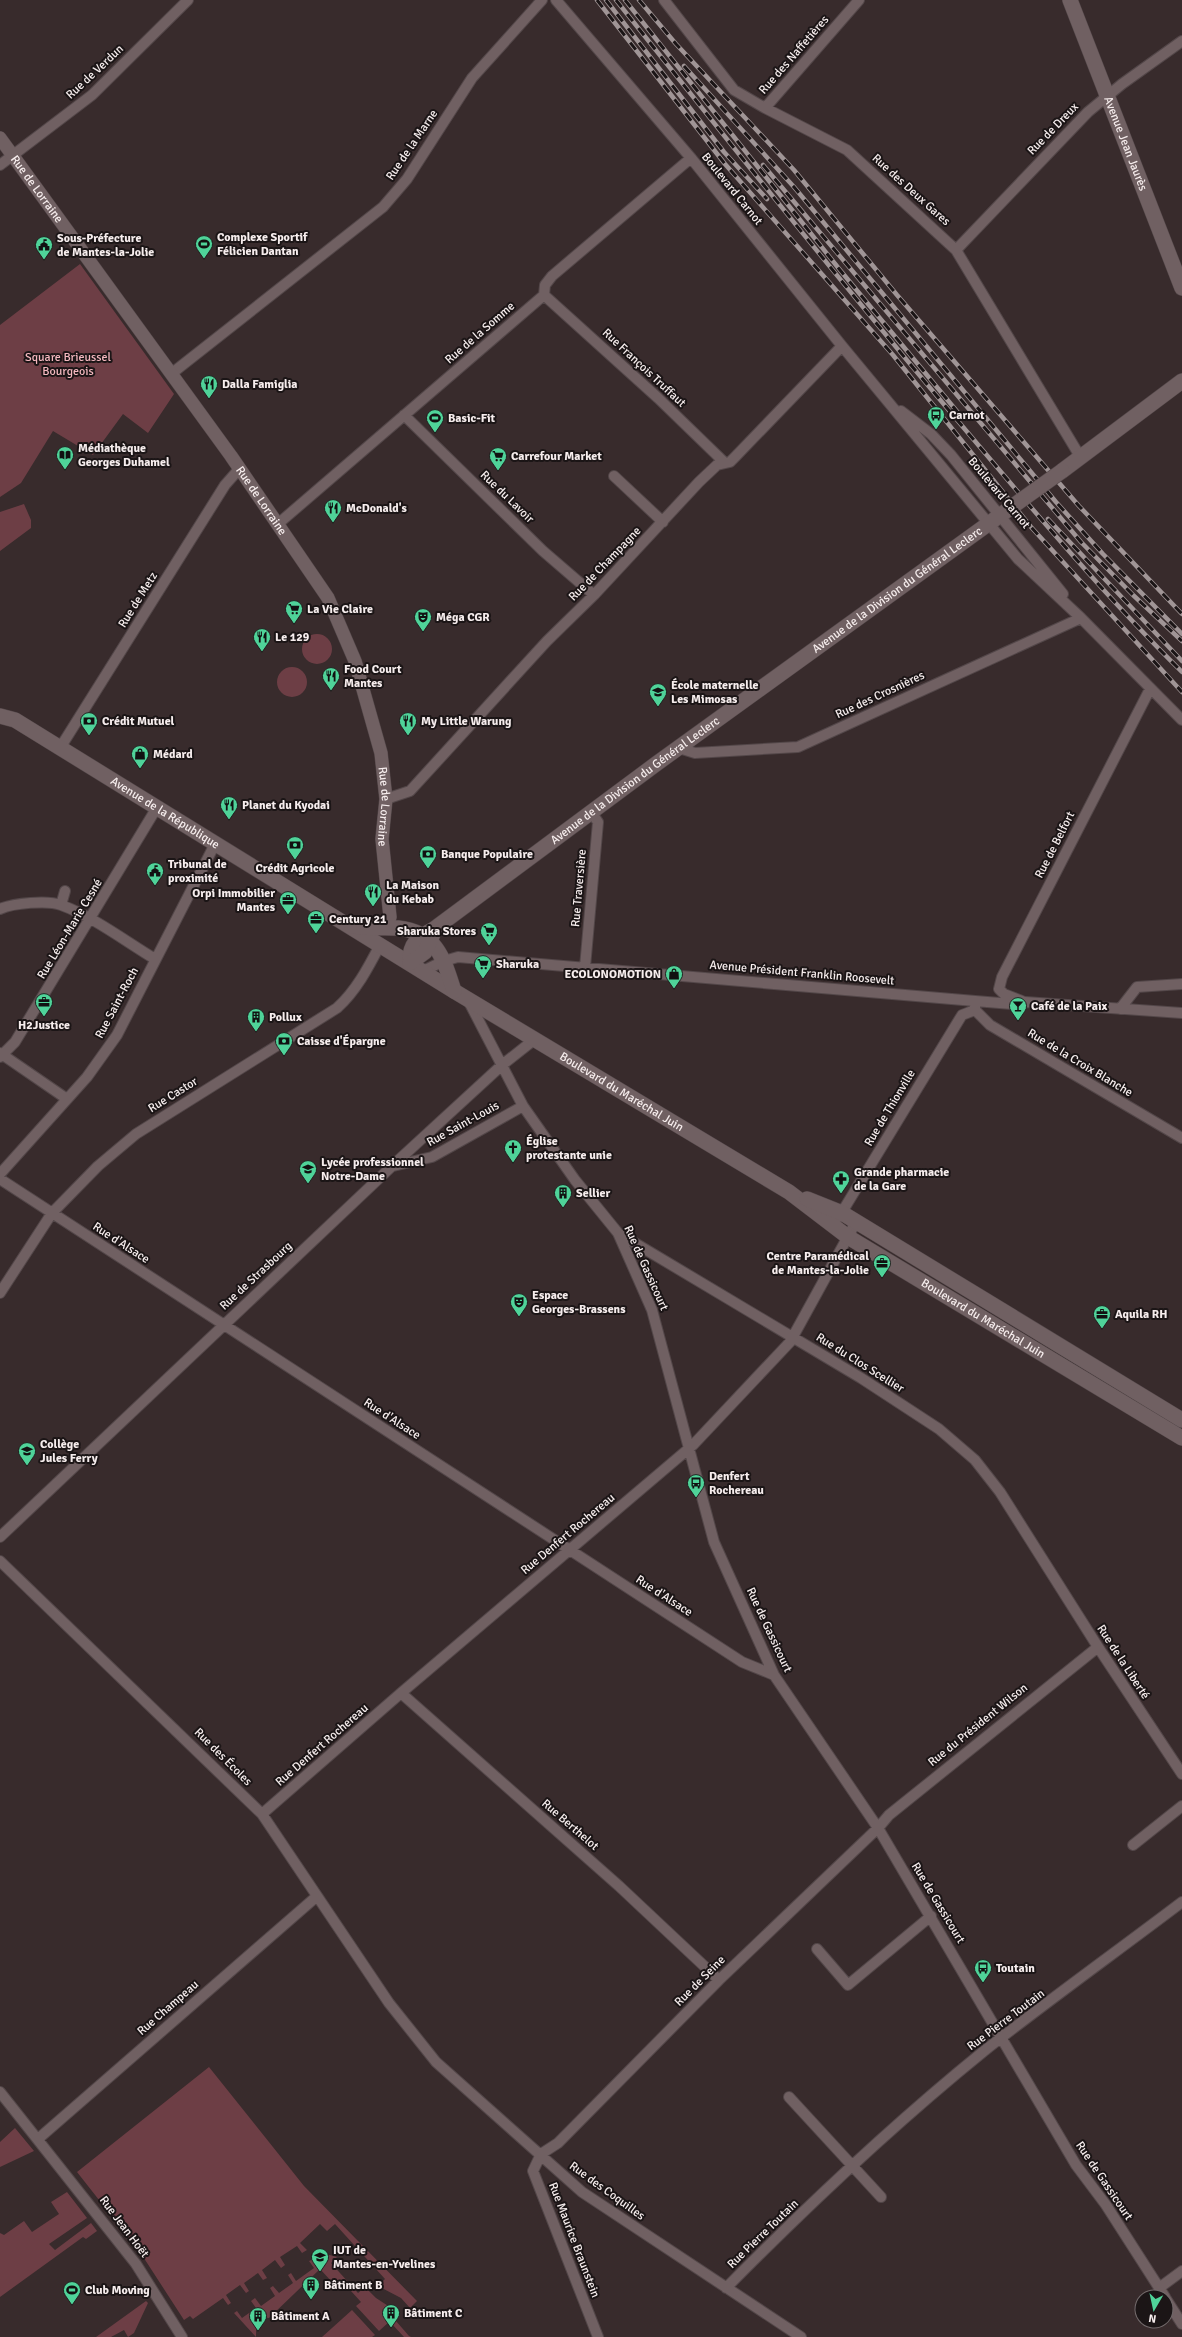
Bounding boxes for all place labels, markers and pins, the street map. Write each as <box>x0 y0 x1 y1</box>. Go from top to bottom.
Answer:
place label: Complexe Sportif Félicien Dantan <box>217 230 308 259</box>
place label: Sous-Préfecture de Mantes-la-Jolie <box>57 231 154 260</box>
sports icon: Complexe Sportif Félicien Dantan <box>194 234 214 259</box>
public building icon: Sous-Préfecture de Mantes-la-Jolie <box>34 235 54 260</box>
restaurant icon: Dalla Famiglia <box>199 374 219 399</box>
place label: Dalla Famiglia <box>222 377 297 392</box>
bus stop icon: Carnot <box>926 405 946 430</box>
sports icon: Basic-Fit <box>425 408 445 433</box>
place label: Carnot <box>949 408 985 423</box>
place label: Basic-Fit <box>448 411 496 426</box>
place label: Médiathèque Georges Duhamel <box>78 441 170 470</box>
library icon: Médiathèque Georges Duhamel <box>55 445 75 470</box>
supermarket icon: Carrefour Market <box>488 446 508 471</box>
place label: Carrefour Market <box>511 449 602 464</box>
restaurant icon: McDonald's <box>323 498 343 523</box>
place label: McDonald's <box>346 501 408 516</box>
supermarket icon: La Vie Claire <box>284 599 304 624</box>
place label: La Vie Claire <box>307 602 373 617</box>
theatre icon: Méga CGR <box>413 607 433 632</box>
place label: Méga CGR <box>436 610 490 625</box>
restaurant icon: Le 129 <box>252 627 272 652</box>
place label: Le 129 <box>275 630 310 645</box>
place label: Food Court Mantes <box>344 662 402 691</box>
restaurant icon: Food Court Mantes <box>321 666 341 691</box>
place label: École maternelle Les Mimosas <box>671 678 759 707</box>
school or university icon: École maternelle Les Mimosas <box>648 682 668 707</box>
bank icon: Crédit Mutuel <box>79 711 99 736</box>
restaurant icon: My Little Warung <box>398 711 418 736</box>
place label: Crédit Mutuel <box>102 714 175 729</box>
place label: My Little Warung <box>421 714 512 729</box>
shop icon: Médard <box>130 744 150 769</box>
place label: Médard <box>153 747 193 762</box>
restaurant icon: Planet du Kyodai <box>219 795 239 820</box>
place label: Planet du Kyodai <box>242 798 330 813</box>
bank icon: Crédit Agricole <box>285 835 305 860</box>
bank icon: Banque Populaire <box>418 844 438 869</box>
place label: Banque Populaire <box>441 847 533 862</box>
place label: Tribunal de proximité <box>168 857 227 886</box>
public building icon: Tribunal de proximité <box>145 861 165 886</box>
place label: Crédit Agricole <box>255 861 335 876</box>
place label: La Maison du Kebab <box>386 878 439 907</box>
restaurant icon: La Maison du Kebab <box>363 882 383 907</box>
place label: Orpi Immobilier Mantes <box>192 886 276 915</box>
office icon: Orpi Immobilier Mantes <box>278 890 298 915</box>
office icon: Century 21 <box>306 909 326 934</box>
place label: Century 21 <box>329 912 387 927</box>
supermarket icon: Sharuka Stores <box>479 921 499 946</box>
place label: Sharuka Stores <box>397 924 477 939</box>
supermarket icon: Sharuka <box>473 954 493 979</box>
place label: Sharuka <box>496 957 539 972</box>
shop icon: ECOLONOMOTION <box>664 964 684 989</box>
place label: ECOLONOMOTION <box>564 967 661 982</box>
office icon: H2Justice <box>34 992 54 1017</box>
bar icon: Café de la Paix <box>1008 996 1028 1021</box>
place label: Café de la Paix <box>1031 999 1108 1014</box>
building icon: Pollux <box>246 1007 266 1032</box>
place label: Pollux <box>269 1010 302 1025</box>
place label: H2Justice <box>18 1018 70 1033</box>
bank icon: Caisse d'Épargne <box>274 1031 294 1056</box>
place label: Caisse d'Épargne <box>297 1034 386 1049</box>
place label: Église protestante unie <box>526 1134 612 1163</box>
church icon: Église protestante unie <box>503 1138 523 1163</box>
place label: Lycée professionnel Notre-Dame <box>321 1155 424 1184</box>
school or university icon: Lycée professionnel Notre-Dame <box>298 1159 318 1184</box>
place label: Grande pharmacie de la Gare <box>854 1165 949 1194</box>
pharmacy icon: Grande pharmacie de la Gare <box>831 1169 851 1194</box>
building icon: Sellier <box>553 1183 573 1208</box>
place label: Sellier <box>576 1186 610 1201</box>
place label: Centre Paramédical de Mantes-la-Jolie <box>766 1249 869 1278</box>
office icon: Centre Paramédical de Mantes-la-Jolie <box>872 1253 892 1278</box>
place label: Espace Georges-Brassens <box>532 1288 626 1317</box>
theatre icon: Espace Georges-Brassens <box>509 1292 529 1317</box>
office icon: Aquila RH <box>1092 1304 1112 1329</box>
place label: Aquila RH <box>1115 1307 1167 1322</box>
place label: Collège Jules Ferry <box>40 1437 98 1466</box>
school or university icon: Collège Jules Ferry <box>17 1441 37 1466</box>
place label: Denfert Rochereau <box>709 1469 764 1498</box>
bus stop icon: Denfert Rochereau <box>686 1473 706 1498</box>
bus stop icon: Toutain <box>973 1958 993 1983</box>
place label: Toutain <box>996 1961 1035 1976</box>
place label: IUT de Mantes-en-Yvelines <box>333 2243 436 2272</box>
school or university icon: IUT de Mantes-en-Yvelines <box>310 2247 330 2272</box>
building icon: Bâtiment B <box>301 2275 321 2300</box>
place label: Bâtiment B <box>324 2278 382 2293</box>
sports icon: Club Moving <box>62 2280 82 2305</box>
place label: Club Moving <box>85 2283 150 2298</box>
building icon: Bâtiment C <box>381 2303 401 2328</box>
building icon: Bâtiment A <box>248 2306 268 2331</box>
place label: Bâtiment C <box>404 2306 463 2321</box>
place label: Bâtiment A <box>271 2309 330 2324</box>

